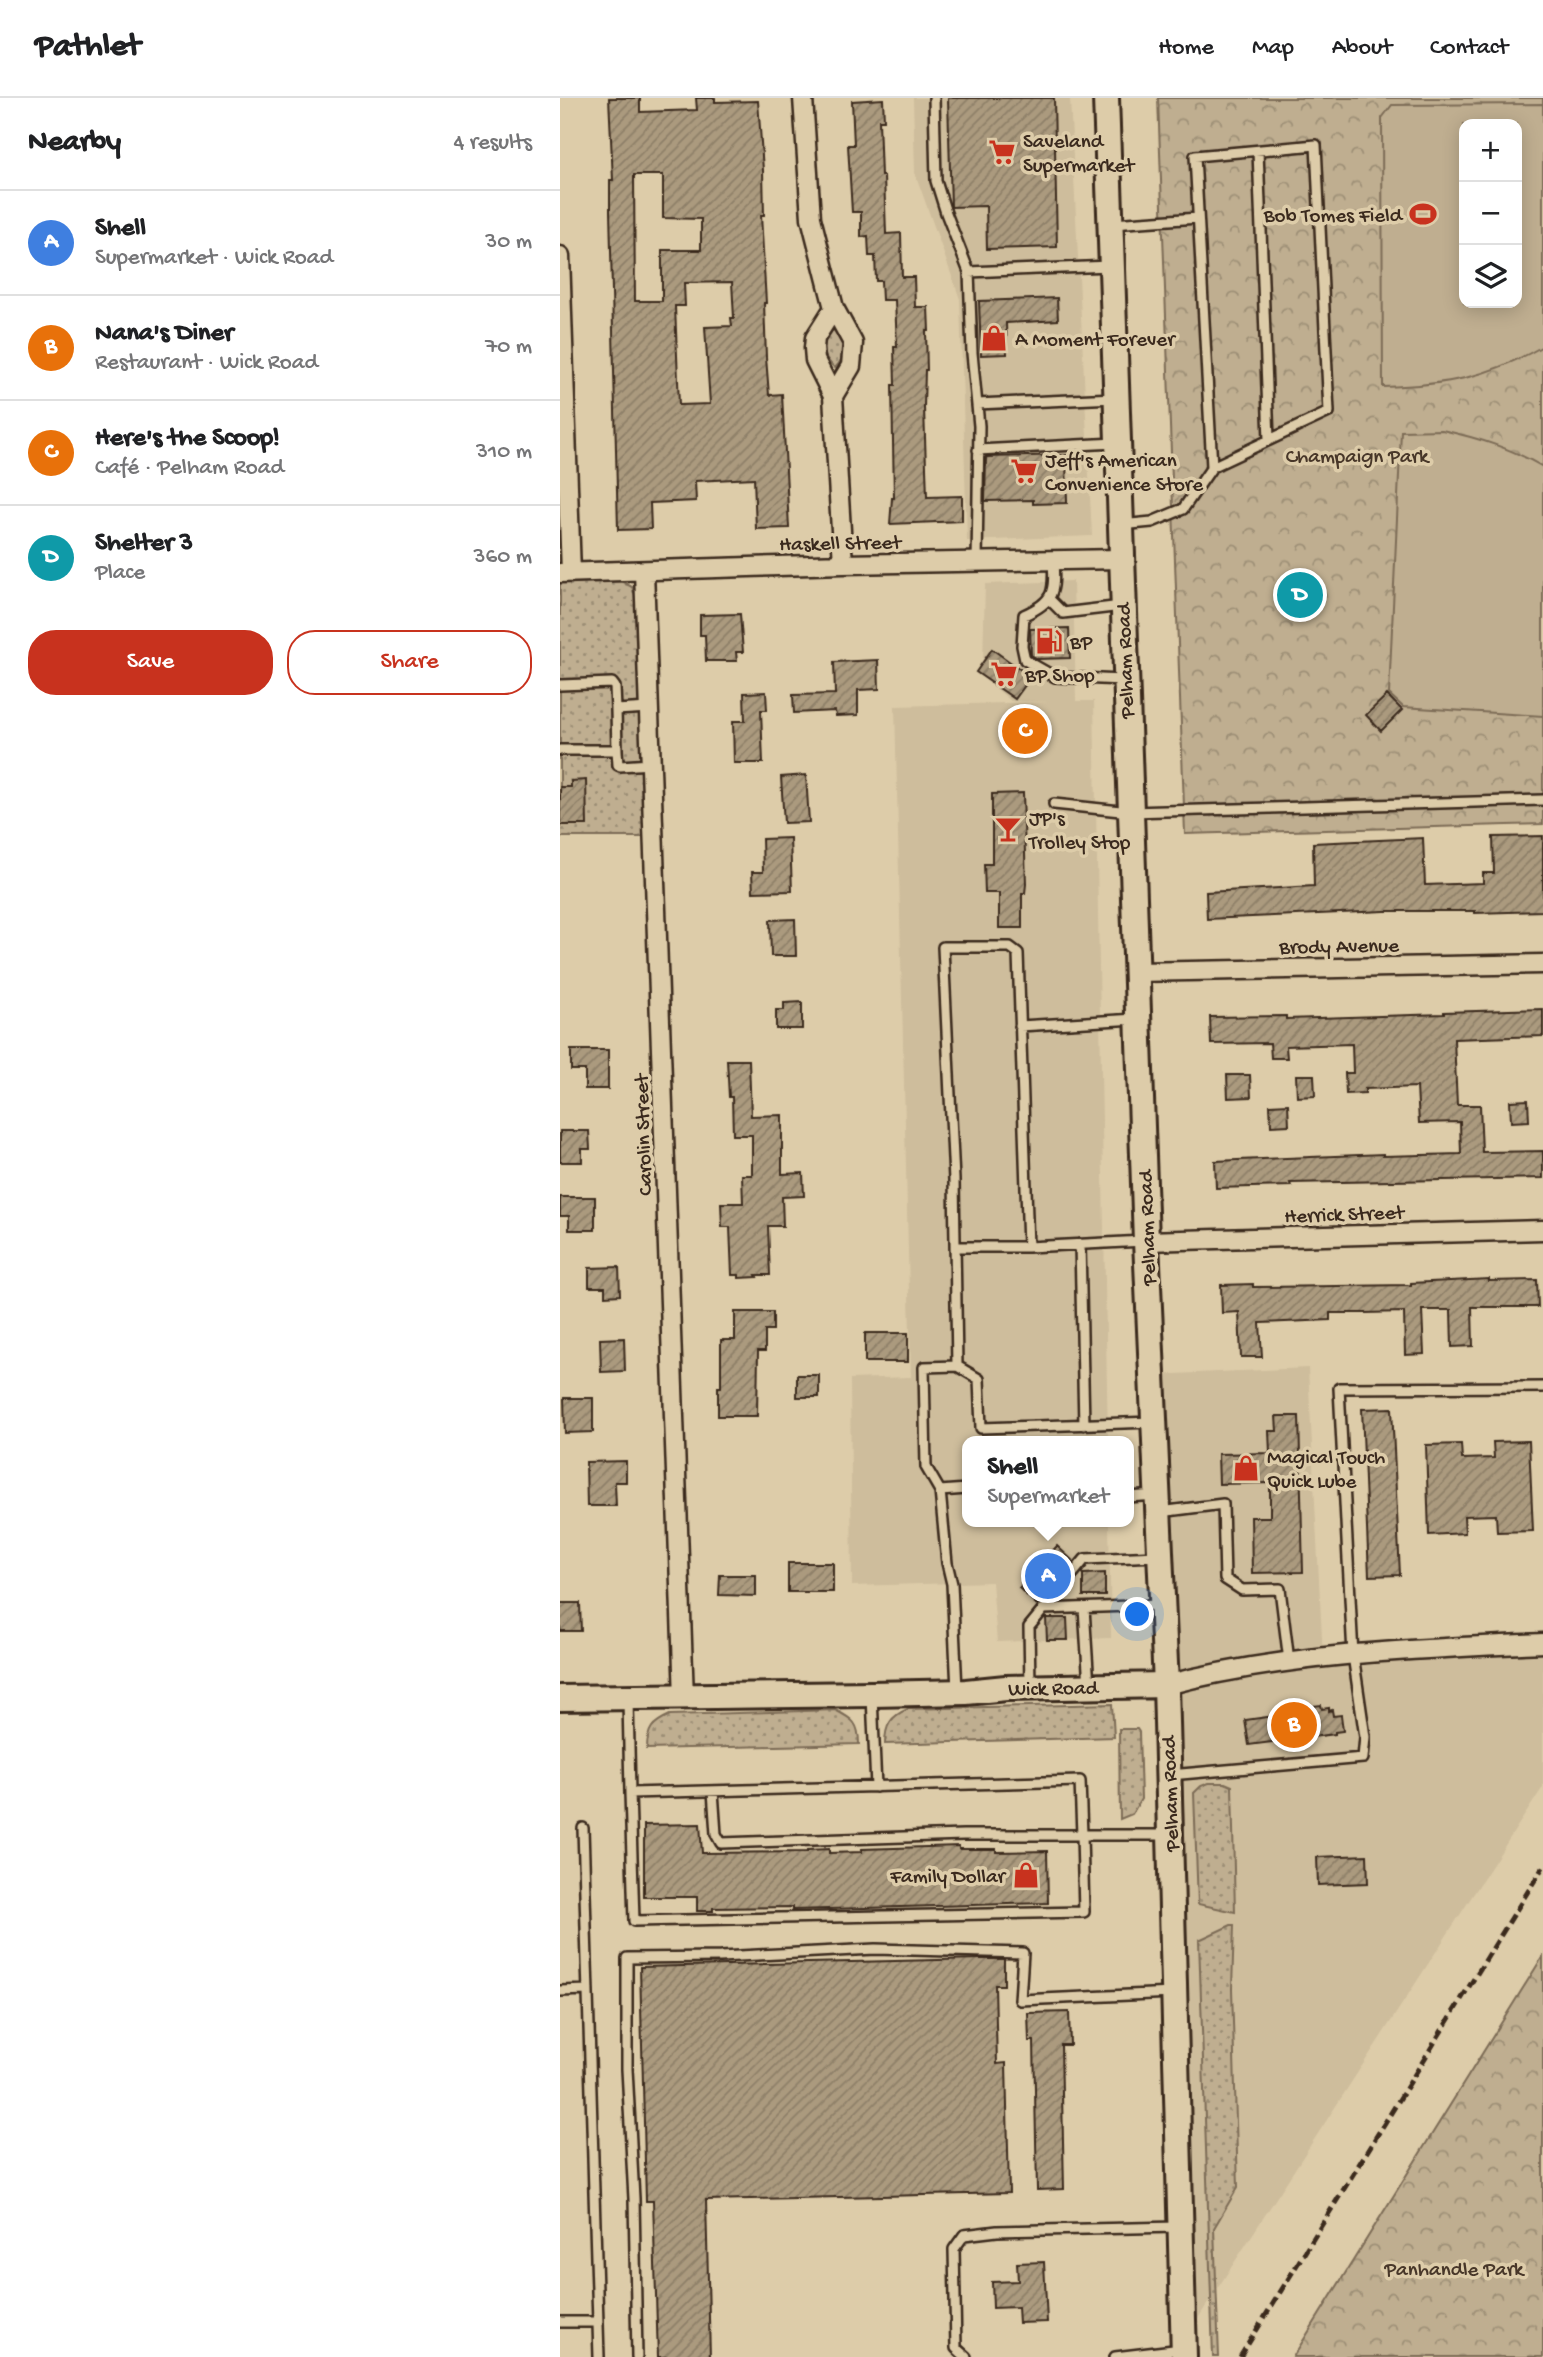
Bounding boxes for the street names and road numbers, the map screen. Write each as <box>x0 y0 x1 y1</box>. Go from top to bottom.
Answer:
street label: Haskell Street <box>779 532 904 559</box>
street label: Pelham Road <box>1113 601 1142 720</box>
street label: Brody Avenue <box>1278 935 1400 962</box>
street label: Carolin Street <box>631 1071 660 1196</box>
street label: Pelham Road <box>1135 1168 1164 1287</box>
street label: Herrick Street <box>1284 1202 1407 1231</box>
street label: Wick Road <box>1008 1677 1100 1704</box>
street label: Pelham Road <box>1158 1734 1187 1853</box>

